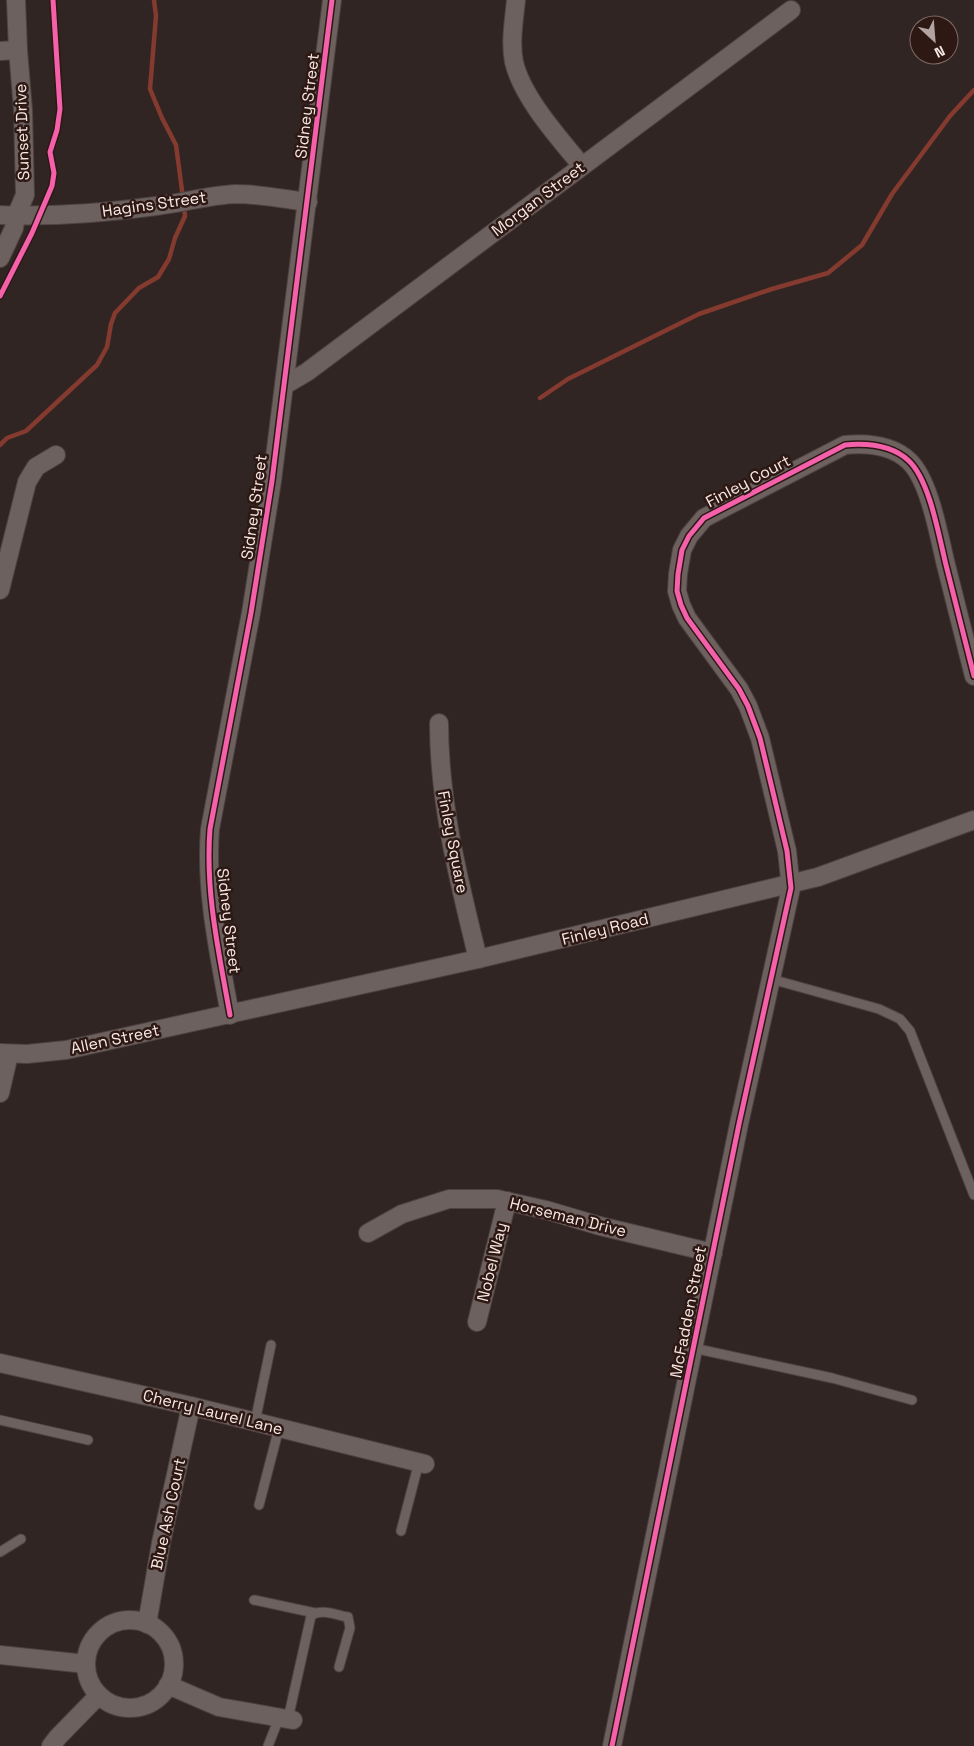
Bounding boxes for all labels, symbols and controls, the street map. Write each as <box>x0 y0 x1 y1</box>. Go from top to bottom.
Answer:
north arrow <box>909 15 959 65</box>
text: N <box>932 42 948 62</box>
street label: Sidney Street <box>290 52 324 160</box>
street label: Sunset Drive <box>10 83 34 181</box>
street label: Morgan Street <box>487 157 589 241</box>
street label: Hagins Street <box>101 186 207 222</box>
street label: Finley Court <box>702 450 794 512</box>
street label: Sidney Street <box>236 453 272 561</box>
street label: Finley Square <box>433 789 473 895</box>
street label: Sidney Street <box>212 867 246 975</box>
street label: Finley Road <box>559 908 651 950</box>
street label: Allen Street <box>69 1019 161 1059</box>
street label: Horseman Drive <box>508 1192 628 1242</box>
street label: Nobel Way <box>472 1220 512 1304</box>
street label: McFadden Street <box>665 1244 711 1380</box>
street label: Cherry Laurel Lane <box>141 1384 285 1440</box>
street label: Blue Ash Court <box>146 1456 190 1572</box>

